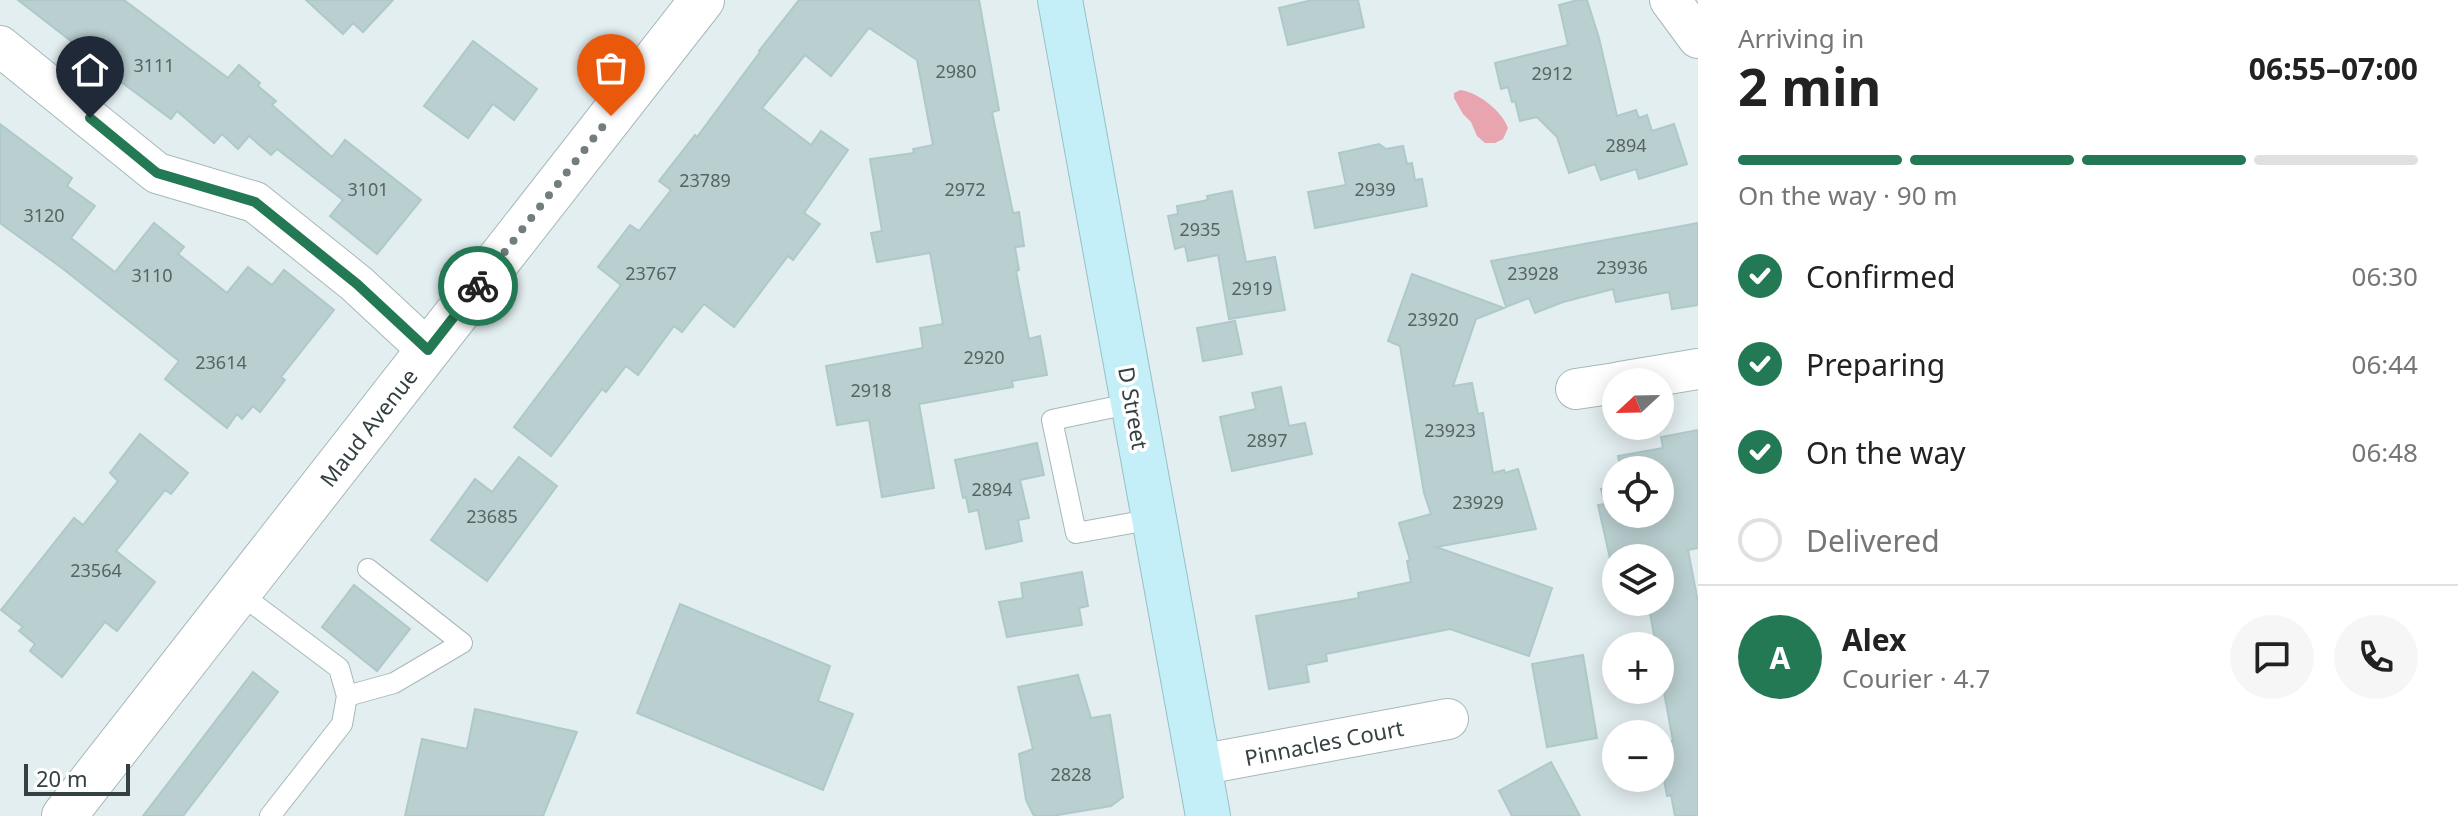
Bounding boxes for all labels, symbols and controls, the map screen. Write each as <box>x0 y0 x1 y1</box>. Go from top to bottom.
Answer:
text: Arriving in <box>1738 20 1864 56</box>
pin <box>577 34 645 116</box>
pin <box>56 36 124 118</box>
icon: bag <box>589 46 633 90</box>
icon: home <box>68 48 112 92</box>
text: 06:55–07:00 <box>2249 48 2418 89</box>
text: 2 min <box>1738 50 1881 121</box>
house number: 3111 <box>133 53 175 77</box>
house number: 2980 <box>935 59 977 83</box>
house number: 2912 <box>1531 61 1573 85</box>
house number: 2894 <box>1605 133 1647 157</box>
house number: 23789 <box>679 168 731 192</box>
house number: 3101 <box>347 177 389 201</box>
house number: 2972 <box>944 177 986 201</box>
house number: 2939 <box>1354 177 1396 201</box>
text: On the way · 90 m <box>1738 177 1958 213</box>
house number: 3120 <box>23 203 65 227</box>
house number: 2935 <box>1179 217 1221 241</box>
courier <box>438 246 518 326</box>
icon: check <box>1738 254 1782 298</box>
house number: 23936 <box>1596 255 1648 279</box>
text: Confirmed <box>1806 256 1956 297</box>
text: 06:30 <box>2352 258 2418 294</box>
house number: 23767 <box>625 261 677 285</box>
house number: 23928 <box>1507 261 1559 285</box>
house number: 3110 <box>131 263 173 287</box>
icon: bike <box>456 264 500 308</box>
house number: 2919 <box>1231 276 1273 300</box>
house number: 23920 <box>1407 307 1459 331</box>
icon: check <box>1738 342 1782 386</box>
text: Preparing <box>1806 344 1945 385</box>
house number: 2920 <box>963 345 1005 369</box>
text: 06:44 <box>2352 346 2418 382</box>
house number: 23614 <box>195 350 247 374</box>
street label: Maud Avenue <box>312 362 424 492</box>
street label: D Street <box>1112 364 1156 452</box>
north arrow <box>1602 368 1674 440</box>
map controls <box>1602 368 1674 792</box>
house number: 2918 <box>850 378 892 402</box>
house number: 23923 <box>1424 418 1476 442</box>
house number: 2897 <box>1246 428 1288 452</box>
icon: check <box>1738 430 1782 474</box>
text: On the way <box>1806 432 1966 473</box>
text: 06:48 <box>2352 434 2418 470</box>
button: locate <box>1602 456 1674 528</box>
house number: 2894 <box>971 477 1013 501</box>
house number: 23929 <box>1452 490 1504 514</box>
house number: 23685 <box>466 504 518 528</box>
text: Delivered <box>1806 520 1940 561</box>
button: layers <box>1602 544 1674 616</box>
house number: 23564 <box>70 558 122 582</box>
button: chat <box>2230 615 2314 699</box>
button: phone <box>2334 615 2418 699</box>
text: Alex <box>1842 619 1906 660</box>
button: + <box>1602 632 1674 704</box>
text: A <box>1770 637 1790 678</box>
text: Courier · 4.7 <box>1842 660 1990 696</box>
street label: Pinnacles Court <box>1242 712 1406 772</box>
button: − <box>1602 720 1674 792</box>
scale bar <box>24 760 130 796</box>
house number: 2828 <box>1050 762 1092 786</box>
text: 20 m <box>36 763 87 793</box>

